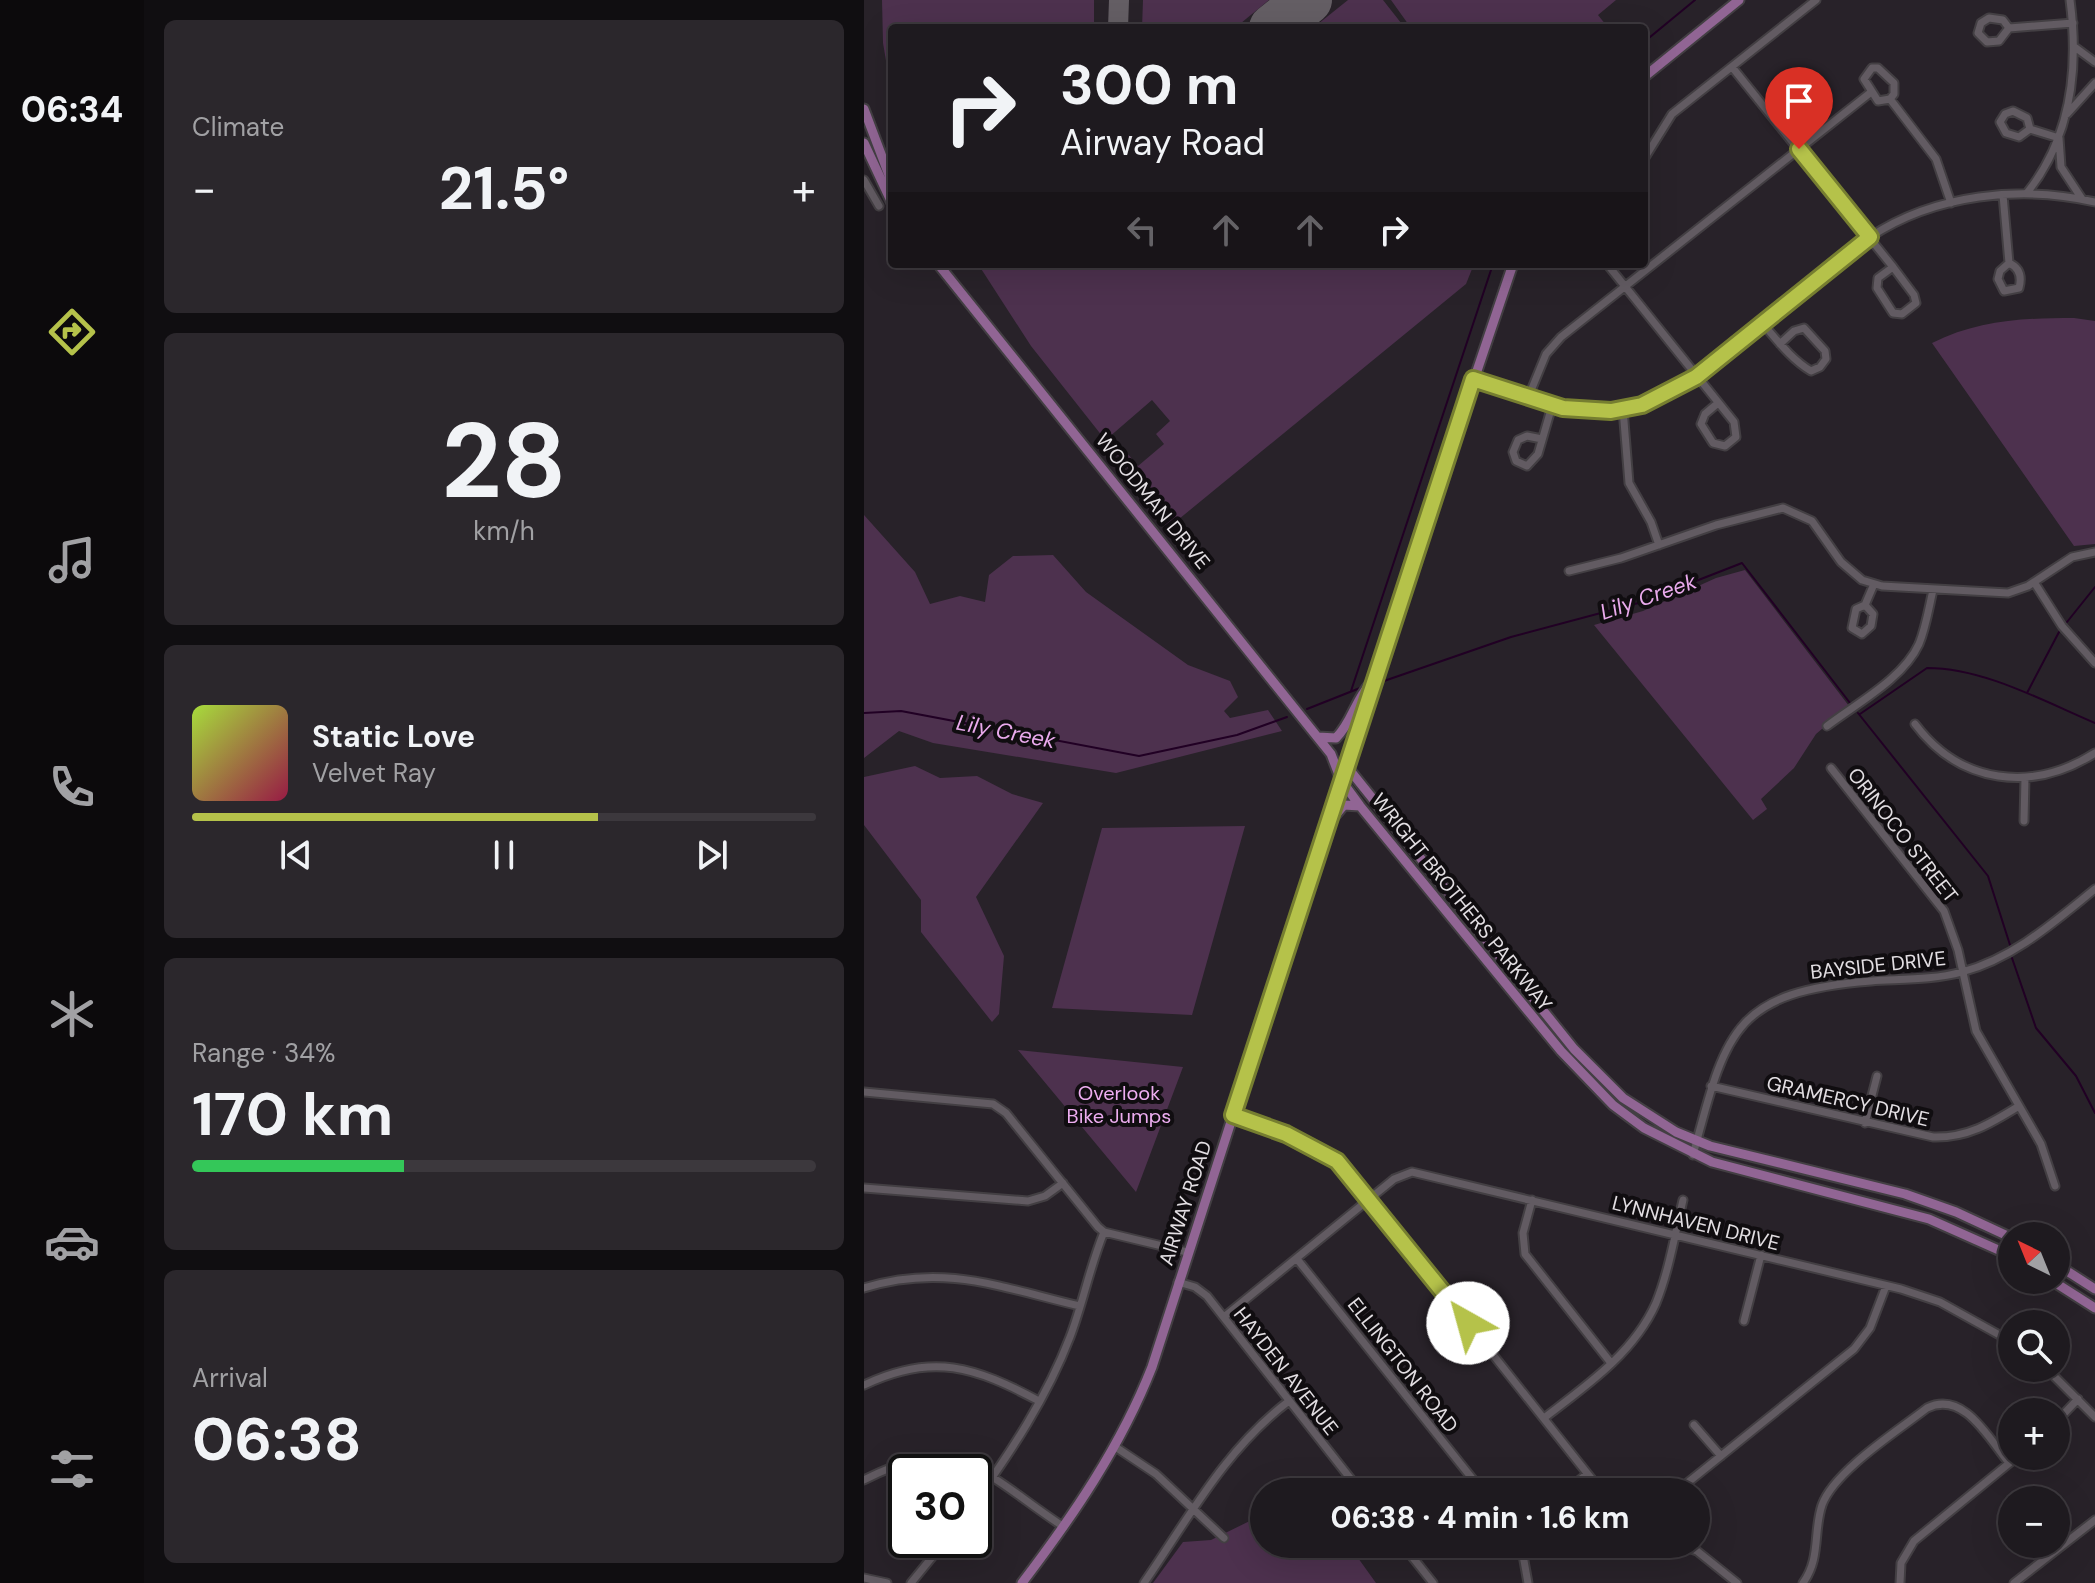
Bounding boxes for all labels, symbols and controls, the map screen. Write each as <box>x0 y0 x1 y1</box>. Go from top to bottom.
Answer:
text: 300 m <box>1060 48 1238 121</box>
icon: right <box>928 56 1032 160</box>
pin <box>1765 67 1833 149</box>
icon: arrive <box>1777 79 1821 123</box>
text: 06:34 <box>21 86 123 133</box>
text: Climate <box>192 110 284 144</box>
text: Airway Road <box>1060 119 1265 166</box>
text: 21.5° <box>439 149 569 228</box>
text: − <box>192 160 216 218</box>
text: + <box>792 160 816 218</box>
icon: left <box>1120 208 1164 252</box>
icon: ahead <box>1204 208 1248 252</box>
icon: ahead <box>1288 208 1332 252</box>
icon: right <box>1372 208 1416 252</box>
icon: directions <box>44 304 100 360</box>
text: 28 <box>441 394 567 529</box>
street label: WOODMAN DRIVE <box>1090 428 1216 574</box>
text: km/h <box>473 514 535 548</box>
icon: music <box>44 532 100 588</box>
water label: Lily Creek <box>1596 566 1701 627</box>
water label: Lily Creek <box>954 708 1059 755</box>
text: Static Love <box>312 717 475 756</box>
text: Velvet Ray <box>312 756 436 790</box>
icon: phone <box>44 759 100 815</box>
street label: ORINOCO STREET <box>1842 762 1964 908</box>
street label: WRIGHT BROTHERS PARKWAY <box>1366 788 1558 1017</box>
icon: previous <box>274 833 318 877</box>
icon: pause <box>482 833 526 877</box>
icon: next <box>690 833 734 877</box>
street label: BAYSIDE DRIVE <box>1809 945 1947 985</box>
icon: climate <box>44 986 100 1042</box>
text: Range · 34% <box>192 1036 335 1070</box>
street label: GRAMERCY DRIVE <box>1764 1070 1932 1132</box>
text: 170 km <box>192 1075 393 1154</box>
park label: Overlook Bike Jumps <box>1067 1080 1171 1129</box>
street label: AIRWAY ROAD <box>1153 1137 1217 1269</box>
street label: LYNNHAVEN DRIVE <box>1610 1190 1782 1256</box>
icon: car <box>44 1214 100 1270</box>
north arrow <box>1998 1222 2070 1294</box>
map controls <box>1998 1222 2070 1558</box>
position arrow <box>1426 1281 1510 1365</box>
street label: ELLINGTON ROAD <box>1342 1292 1464 1438</box>
street label: HAYDEN AVENUE <box>1228 1302 1344 1440</box>
button: search <box>1998 1310 2070 1382</box>
text: Arrival <box>192 1361 268 1395</box>
button: + <box>1998 1398 2070 1470</box>
text: 06:38 <box>192 1400 362 1479</box>
icon: filters <box>44 1441 100 1497</box>
speed limit sign: 30 <box>888 1454 992 1558</box>
button: − <box>1998 1486 2070 1558</box>
text: 06:38 · 4 min · 1.6 km <box>1331 1498 1629 1537</box>

